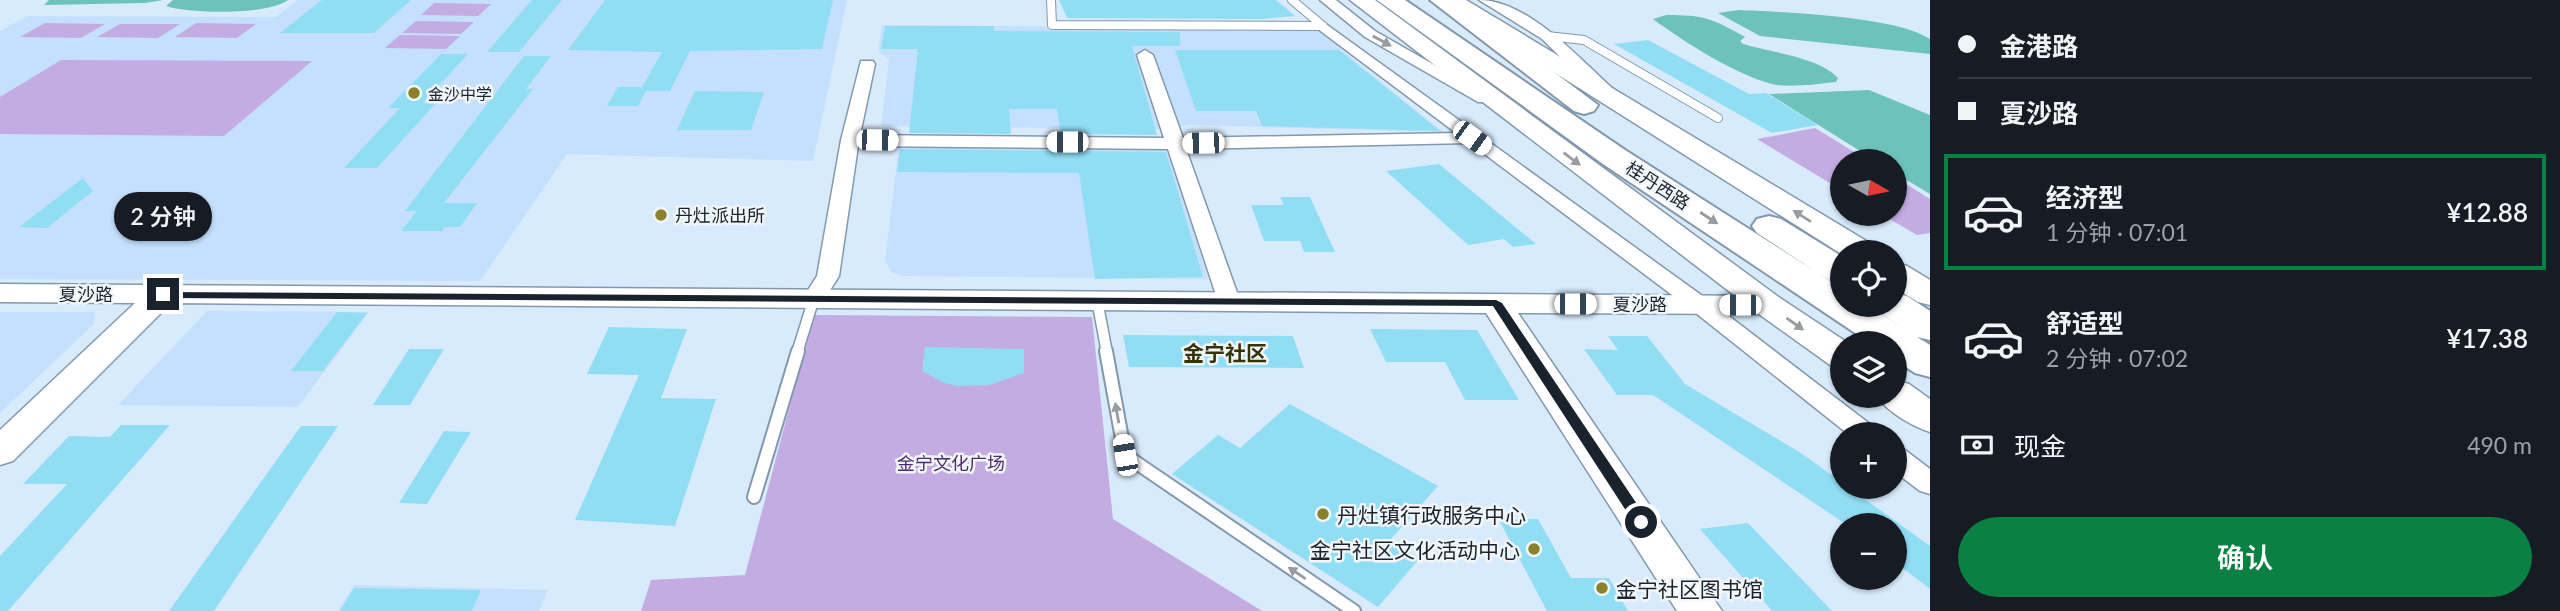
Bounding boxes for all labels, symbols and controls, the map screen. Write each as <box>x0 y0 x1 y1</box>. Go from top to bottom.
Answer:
text: 金港路 <box>2000 30 2078 62</box>
one-way arrow <box>1372 35 1391 47</box>
place label: 金沙中学 <box>428 84 492 103</box>
marker: 金沙中学 <box>406 85 422 101</box>
text: 夏沙路 <box>2000 97 2078 129</box>
car <box>1449 117 1496 159</box>
car <box>856 129 899 151</box>
car <box>1047 132 1089 153</box>
car <box>1182 132 1225 154</box>
north arrow <box>1830 149 1908 226</box>
map controls <box>1830 149 1907 590</box>
one-way arrow <box>1563 152 1581 166</box>
street label: 桂丹西路 <box>1622 156 1694 214</box>
icon: car <box>1962 181 2025 244</box>
text: 经济型 <box>2046 181 2124 213</box>
callout: 2 分钟 <box>114 192 212 242</box>
text: ¥12.88 <box>2446 196 2528 228</box>
text: 2 分钟 <box>130 202 196 230</box>
place label: 丹灶派出所 <box>675 204 765 226</box>
marker: 丹灶派出所 <box>653 207 669 223</box>
one-way arrow <box>1793 210 1812 223</box>
one-way arrow <box>1699 211 1718 224</box>
text: 1 分钟 · 07:01 <box>2046 218 2188 246</box>
button: locate <box>1830 240 1907 317</box>
route end <box>147 278 179 310</box>
street label: 夏沙路 <box>59 283 113 305</box>
street label: 夏沙路 <box>1613 293 1667 315</box>
car <box>1555 294 1597 315</box>
car <box>1720 295 1762 316</box>
icon: car <box>1962 307 2025 370</box>
text: 舒适型 <box>2046 307 2124 339</box>
one-way arrow <box>1785 317 1804 330</box>
text: ¥17.38 <box>2446 322 2528 354</box>
button: layers <box>1830 331 1907 408</box>
district label: 金宁社区 <box>1183 340 1267 365</box>
text: 2 分钟 · 07:02 <box>2046 344 2188 372</box>
one-way arrow <box>1111 402 1122 424</box>
button: + <box>1830 422 1907 499</box>
icon: cash <box>1958 426 1996 464</box>
text: 现金 <box>2014 430 2066 462</box>
text: 490 m <box>2467 431 2532 459</box>
car <box>1112 432 1139 478</box>
park label: 金宁文化广场 <box>897 452 1005 474</box>
place label: 丹灶镇行政服务中心 <box>1337 502 1526 527</box>
marker: 丹灶镇行政服务中心 <box>1315 506 1331 522</box>
route start <box>1625 506 1657 538</box>
button: − <box>1830 513 1907 590</box>
button: 确认 <box>1958 517 2532 597</box>
place label: 金宁社区文化活动中心 <box>1310 537 1520 562</box>
marker: 金宁社区文化活动中心 <box>1526 541 1542 557</box>
one-way arrow <box>1288 566 1306 580</box>
place label: 金宁社区图书馆 <box>1616 576 1763 601</box>
marker: 金宁社区图书馆 <box>1594 580 1610 596</box>

